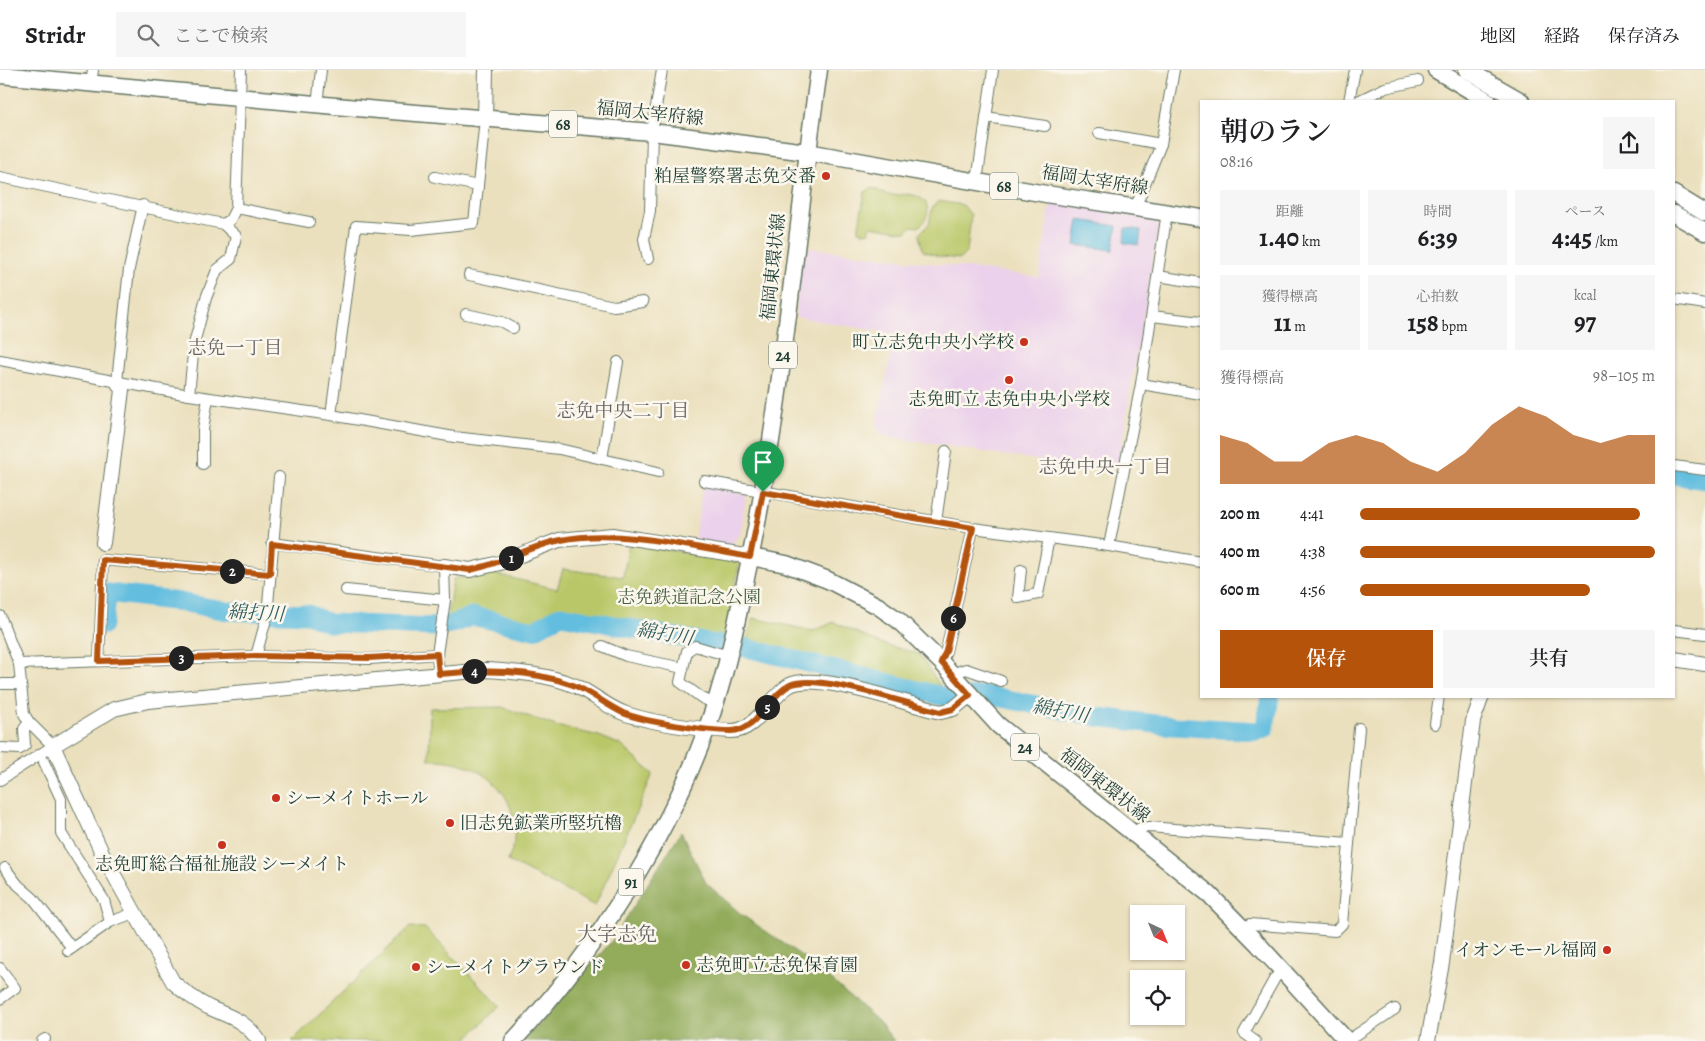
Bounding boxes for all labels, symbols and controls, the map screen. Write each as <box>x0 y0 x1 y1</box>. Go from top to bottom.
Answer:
search box <box>116 12 466 57</box>
text: Stridr <box>25 19 86 51</box>
icon: search <box>134 21 162 49</box>
text: ここで検索 <box>174 23 269 49</box>
text: 地図 <box>1480 24 1516 48</box>
text: 経路 <box>1544 24 1580 48</box>
text: 保存済み <box>1608 24 1680 48</box>
street label: 福岡太宰府線 <box>595 95 705 131</box>
road number: 68 <box>549 111 577 138</box>
text: 朝のラン <box>1220 113 1332 151</box>
button: share <box>1603 117 1655 169</box>
text: 08:16 <box>1220 151 1253 173</box>
street label: 福岡太宰府線 <box>1040 160 1150 200</box>
place label: 粕屋警察署志免交番 <box>654 164 816 188</box>
marker: 粕屋警察署志免交番 <box>820 170 832 182</box>
road number: 68 <box>990 172 1018 200</box>
text: 距離 <box>1276 202 1304 221</box>
text: 時間 <box>1423 202 1451 221</box>
text: ペース <box>1565 202 1606 221</box>
street label: 福岡東環状線 <box>755 212 791 322</box>
text: 1.40 <box>1259 221 1299 255</box>
text: 6:39 <box>1418 221 1457 255</box>
text: 4:45 <box>1552 221 1592 255</box>
text: km <box>1299 232 1321 251</box>
text: /km <box>1592 232 1618 251</box>
text: kcal <box>1574 286 1596 305</box>
text: 獲得標高 <box>1262 287 1318 306</box>
text: 心拍数 <box>1416 287 1458 306</box>
text: 97 <box>1574 305 1596 339</box>
text: 11 <box>1274 306 1292 340</box>
text: 158 <box>1407 306 1439 340</box>
text: m <box>1292 317 1306 336</box>
text: bpm <box>1439 317 1468 336</box>
place label: 町立志免中央小学校 <box>852 330 1014 354</box>
district label: 志免一丁目 <box>187 335 283 361</box>
marker: 町立志免中央小学校 <box>1018 336 1030 348</box>
road number: 24 <box>769 342 797 368</box>
text: 98–105 m <box>1593 365 1655 387</box>
text: 獲得標高 <box>1220 367 1284 389</box>
marker: 志免町立 志免中央小学校 <box>1003 374 1015 386</box>
place label: 志免町立 志免中央小学校 <box>908 387 1110 411</box>
district label: 志免中央二丁目 <box>556 398 690 424</box>
pin <box>742 441 784 492</box>
icon: arrive <box>749 448 777 476</box>
district label: 志免中央一丁目 <box>1038 454 1172 480</box>
text: 200 m <box>1220 503 1260 525</box>
text: 4:41 <box>1300 503 1324 525</box>
text: 400 m <box>1220 541 1260 563</box>
text: 4:38 <box>1300 541 1325 563</box>
pin: 1 <box>498 546 524 570</box>
text: 1 <box>509 549 514 568</box>
pin: 2 <box>220 558 244 584</box>
text: 2 <box>229 562 236 581</box>
text: 600 m <box>1220 579 1260 601</box>
text: 4:56 <box>1300 579 1325 601</box>
park label: 志免鉄道記念公園 <box>617 585 761 609</box>
water label: 綿打川 <box>227 599 287 628</box>
pin: 6 <box>940 606 966 630</box>
text: 6 <box>950 609 957 628</box>
water label: 綿打川 <box>634 616 697 652</box>
button: 保存 <box>1220 630 1433 688</box>
button: 共有 <box>1443 630 1655 688</box>
pin: 3 <box>168 646 194 670</box>
text: 3 <box>178 649 185 668</box>
pin: 4 <box>462 658 486 684</box>
text: 4 <box>471 662 478 681</box>
water label: 綿打川 <box>1030 693 1093 730</box>
pin: 5 <box>754 694 780 720</box>
text: 5 <box>765 698 770 717</box>
road number: 24 <box>1011 734 1039 760</box>
street label: 福岡東環状線 <box>1055 742 1155 828</box>
place label: シーメイトホール <box>286 786 428 810</box>
marker: シーメイトホール <box>270 792 282 804</box>
place label: 旧志免鉱業所竪坑櫓 <box>460 811 622 835</box>
marker: 旧志免鉱業所竪坑櫓 <box>444 817 456 829</box>
marker: 志免町総合福祉施設 シーメイト <box>216 839 228 851</box>
place label: 志免町総合福祉施設 シーメイト <box>95 852 349 876</box>
road number: 91 <box>618 869 644 896</box>
north arrow <box>1130 905 1185 960</box>
map controls <box>1130 905 1185 1025</box>
district label: 大字志免 <box>577 921 657 948</box>
place label: イオンモール福岡 <box>1455 938 1597 962</box>
marker: イオンモール福岡 <box>1601 944 1613 956</box>
place label: 志免町立志免保育園 <box>696 953 858 977</box>
place label: シーメイトグラウンド <box>426 955 604 979</box>
marker: 志免町立志免保育園 <box>680 959 692 971</box>
marker: シーメイトグラウンド <box>410 961 422 973</box>
button: locate <box>1130 970 1185 1025</box>

